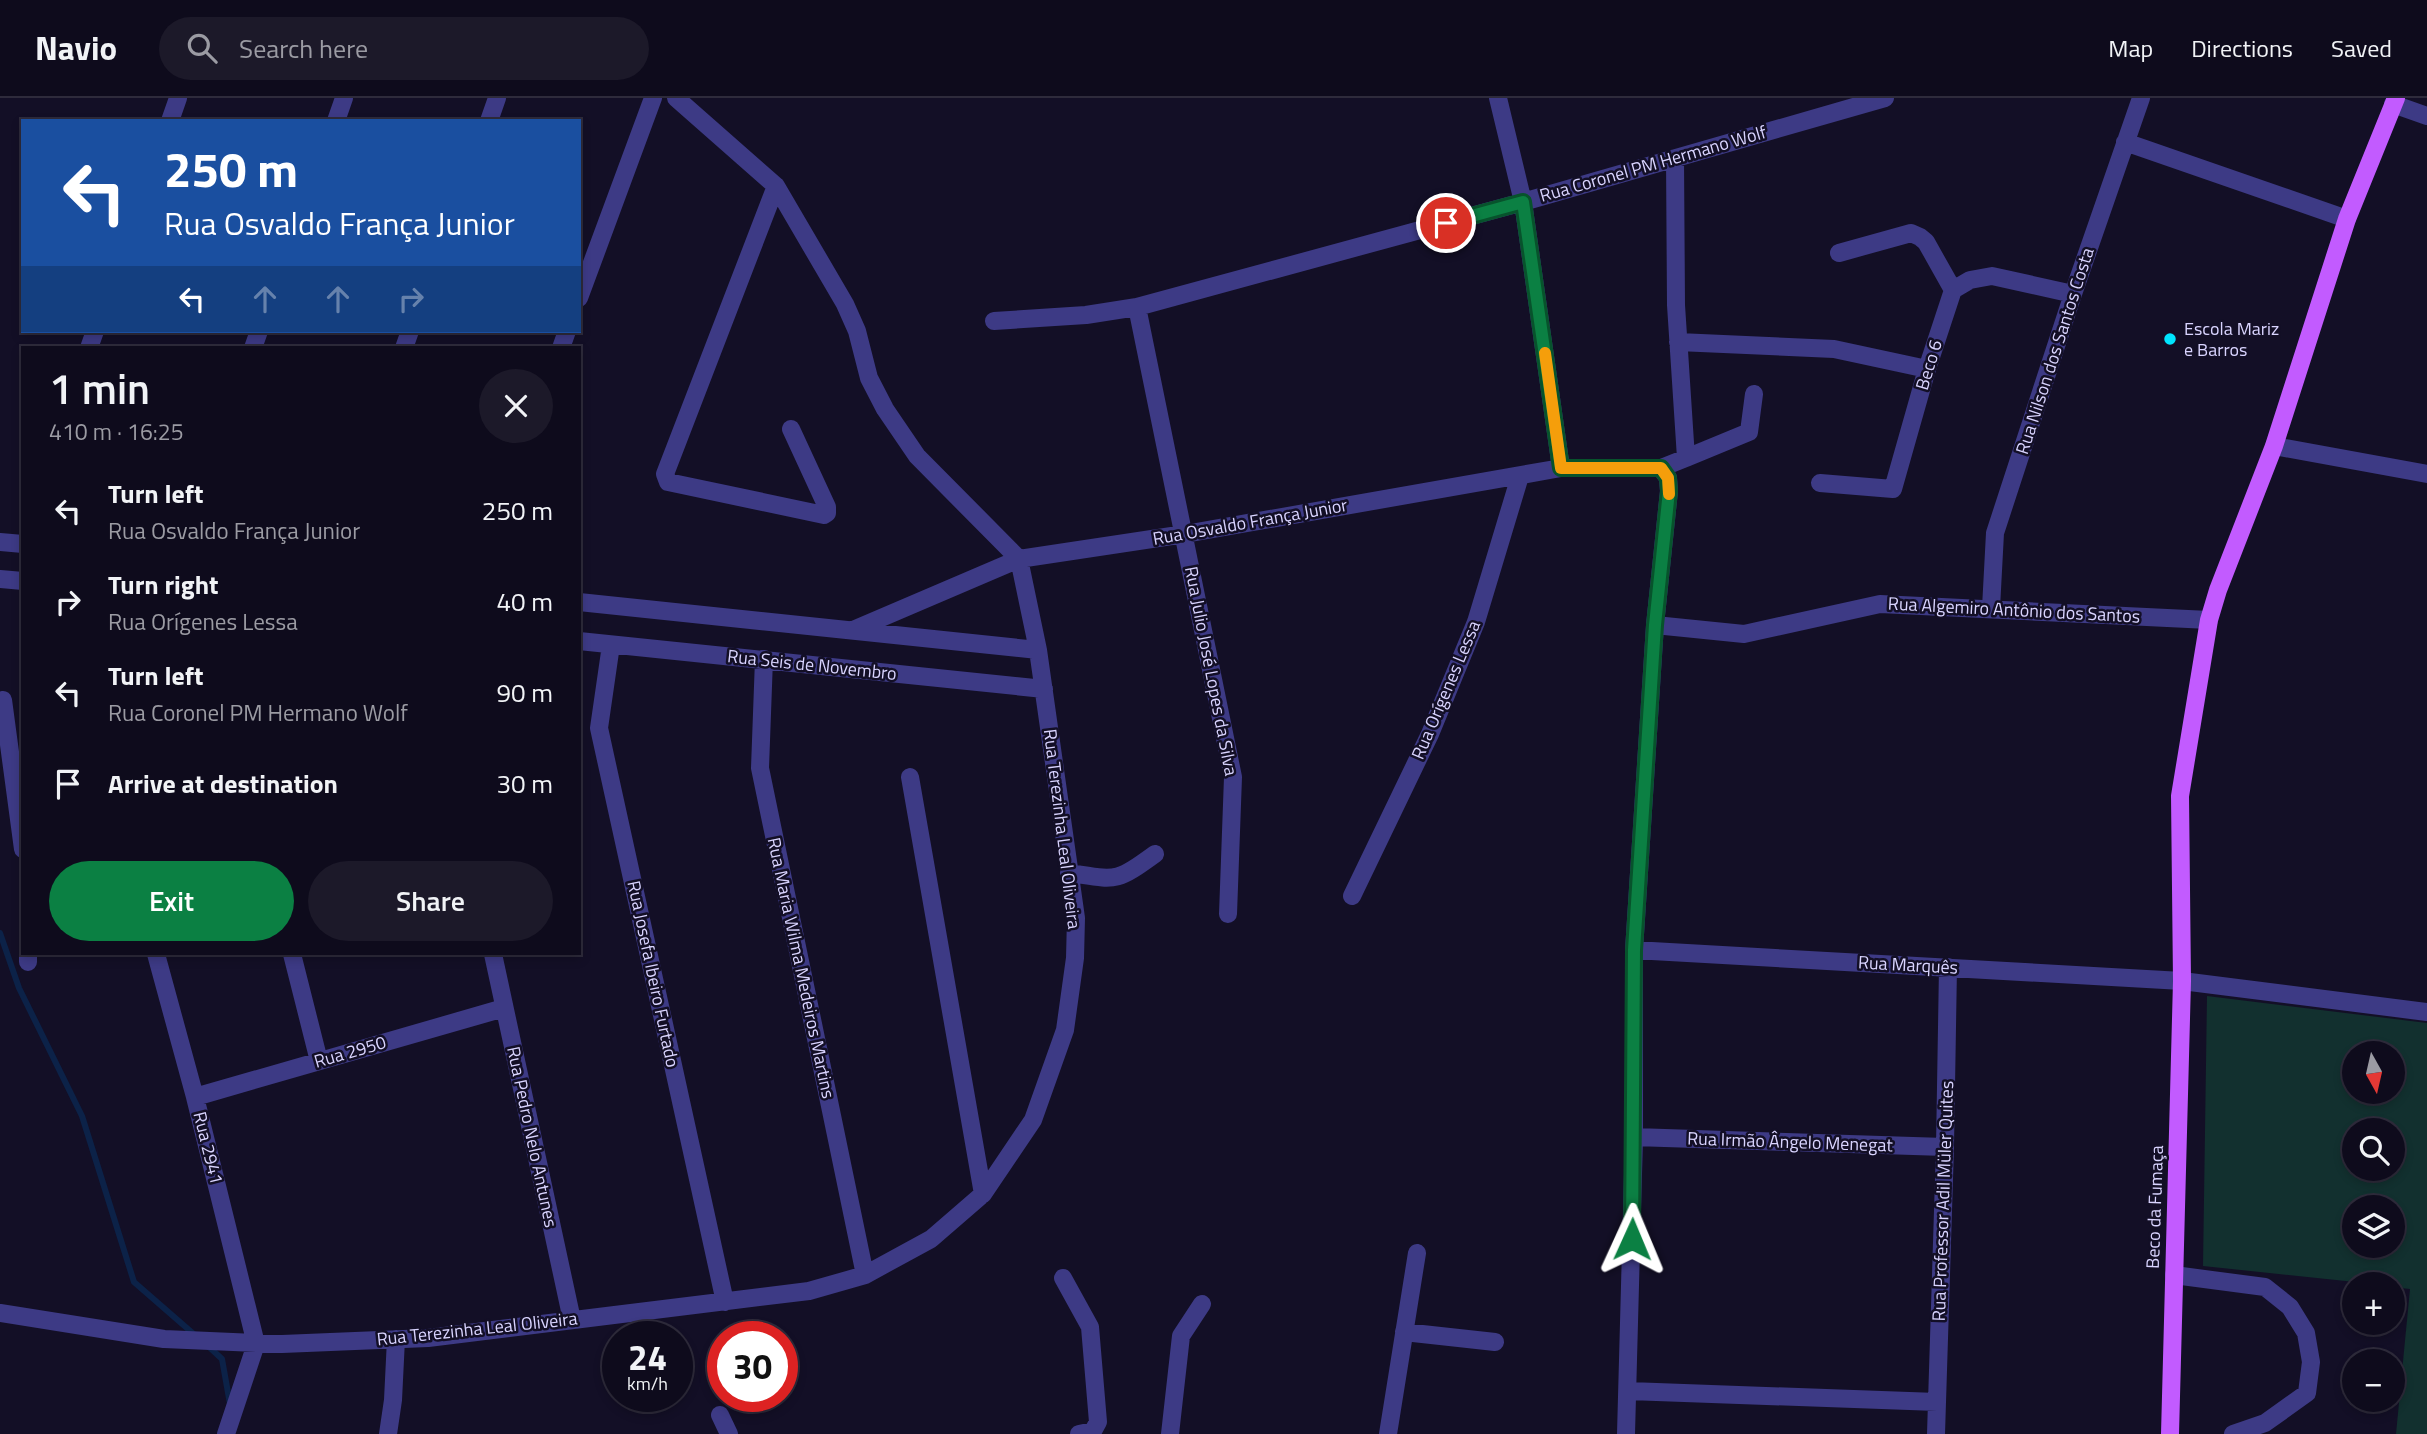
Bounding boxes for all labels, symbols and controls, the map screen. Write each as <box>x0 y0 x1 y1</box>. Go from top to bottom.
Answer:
search box <box>159 17 649 80</box>
text: Navio <box>35 23 117 73</box>
icon: search <box>183 29 221 67</box>
text: Search here <box>239 29 368 68</box>
text: Map <box>2108 30 2153 66</box>
text: Directions <box>2191 30 2293 66</box>
text: Saved <box>2331 30 2392 66</box>
street label: Rua Coronel PM Hermano Wolf <box>1536 118 1769 209</box>
text: 250 m <box>164 131 298 206</box>
icon: left <box>49 147 140 238</box>
pin <box>1416 193 1476 253</box>
text: Rua Osvaldo França Junior <box>164 199 515 247</box>
icon: arrive <box>1427 204 1465 242</box>
street label: Rua Nilson dos Santos Costa <box>2008 244 2101 458</box>
icon: left <box>173 280 211 318</box>
icon: ahead <box>246 280 284 318</box>
icon: ahead <box>319 280 357 318</box>
icon: right <box>392 280 430 318</box>
place label: Escola Mariz e Barros <box>2184 315 2279 363</box>
marker: Escola Mariz e Barros <box>2162 331 2178 347</box>
street label: Beco 6 <box>1908 336 1949 393</box>
text: 1 min <box>49 356 150 420</box>
button: close <box>479 369 553 443</box>
text: 410 m · 16:25 <box>49 414 184 449</box>
text: Turn left <box>108 474 203 513</box>
text: 250 m <box>482 491 553 530</box>
street label: Rua Osvaldo França Junior <box>1150 491 1349 552</box>
icon: left <box>49 492 87 530</box>
text: Rua Osvaldo França Junior <box>108 513 360 548</box>
street label: Rua Julio José Lopes da Silva <box>1178 564 1245 778</box>
text: Turn right <box>108 565 219 604</box>
text: 40 m <box>496 582 553 621</box>
icon: right <box>49 583 87 621</box>
street label: Rua Algemiro Antônio dos Santos <box>1887 589 2141 630</box>
text: Rua Orígenes Lessa <box>108 604 298 639</box>
street label: Rua Orígenes Lessa <box>1404 616 1487 763</box>
street label: Rua Seis de Novembro <box>726 642 898 687</box>
text: Turn left <box>108 656 203 695</box>
text: 90 m <box>496 673 553 712</box>
icon: left <box>49 674 87 712</box>
text: Rua Coronel PM Hermano Wolf <box>108 695 408 730</box>
street label: Rua Terezinha Leal Oliveira <box>1037 727 1088 931</box>
text: Arrive at destination <box>108 764 338 803</box>
text: 30 m <box>496 764 553 803</box>
icon: arrive <box>49 765 87 803</box>
street label: Rua Maria Wilma Medeiros Martins <box>761 835 842 1101</box>
button: Exit <box>49 861 294 941</box>
button: Share <box>308 861 553 941</box>
street label: Rua Josefa Ibeiro Furtado <box>620 878 686 1070</box>
street label: Rua Marquês <box>1857 948 1959 981</box>
street label: Rua 2950 <box>311 1028 389 1075</box>
north arrow <box>2342 1041 2404 1104</box>
map controls <box>2342 1041 2405 1412</box>
street label: Rua Pedro Nelo Antunes <box>500 1044 565 1230</box>
street label: Rua Professor Adil Müler Quites <box>1925 1080 1960 1322</box>
street label: Rua 2941 <box>186 1109 231 1187</box>
button: search <box>2342 1118 2405 1181</box>
street label: Rua Irmão Ângelo Menegat <box>1687 1124 1894 1159</box>
street label: Beco da Fumaça <box>2139 1145 2170 1269</box>
button: layers <box>2342 1195 2405 1258</box>
position arrow <box>1595 1202 1669 1276</box>
button: + <box>2342 1272 2405 1335</box>
street label: Rua Terezinha Leal Oliveira <box>375 1305 579 1352</box>
speed limit sign: 30 <box>707 1321 798 1412</box>
text: 24 <box>628 1330 667 1384</box>
button: − <box>2342 1349 2405 1412</box>
text: km/h <box>627 1370 668 1397</box>

